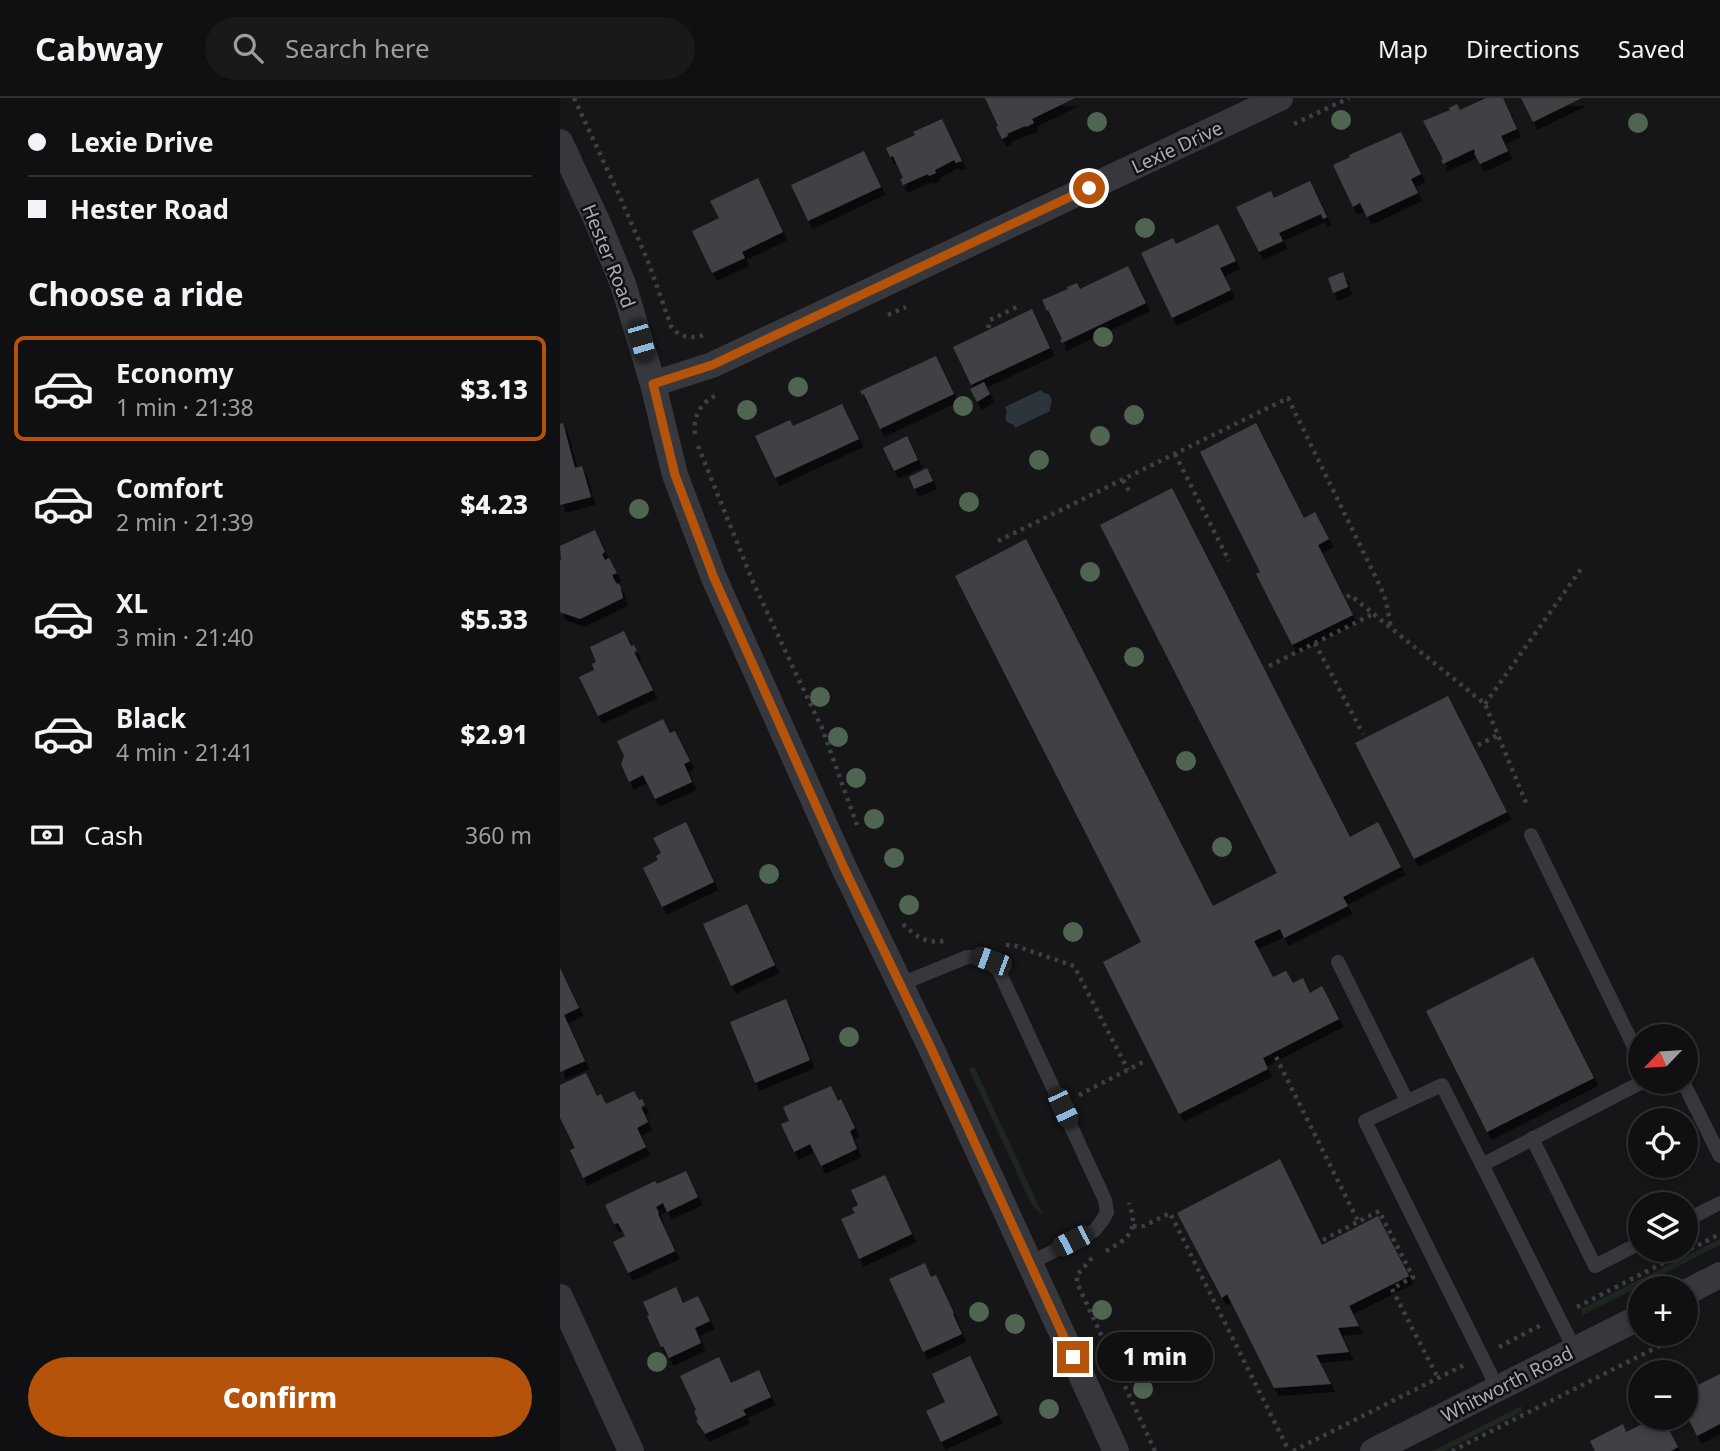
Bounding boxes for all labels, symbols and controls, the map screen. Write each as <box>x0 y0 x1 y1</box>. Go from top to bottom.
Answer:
search box <box>205 17 695 80</box>
text: Cabway <box>35 26 163 71</box>
icon: search <box>229 29 267 67</box>
text: Search here <box>285 30 430 66</box>
text: Map <box>1378 32 1428 65</box>
text: Directions <box>1466 32 1580 65</box>
text: Saved <box>1618 32 1685 65</box>
street label: Lexie Drive <box>1127 115 1227 179</box>
text: Lexie Drive <box>70 124 213 160</box>
route start <box>1073 172 1105 204</box>
text: Hester Road <box>70 191 229 227</box>
street label: Hester Road <box>576 200 642 312</box>
text: Choose a ride <box>28 272 244 315</box>
car <box>626 318 657 364</box>
text: Economy <box>116 355 234 391</box>
icon: car <box>32 357 95 420</box>
text: $3.13 <box>461 371 528 407</box>
text: 1 min · 21:38 <box>116 391 254 423</box>
text: Comfort <box>116 470 224 506</box>
icon: car <box>32 472 95 535</box>
text: $4.23 <box>461 486 528 522</box>
text: 2 min · 21:39 <box>116 506 254 538</box>
text: XL <box>116 585 148 621</box>
icon: car <box>32 587 95 650</box>
text: $5.33 <box>461 601 528 637</box>
text: 3 min · 21:40 <box>116 621 254 653</box>
text: Black <box>116 700 186 736</box>
icon: car <box>32 702 95 765</box>
text: $2.91 <box>461 716 528 752</box>
text: 4 min · 21:41 <box>116 736 254 768</box>
icon: cash <box>28 816 66 854</box>
text: Cash <box>84 817 144 853</box>
text: 360 m <box>465 819 532 851</box>
car <box>968 944 1015 978</box>
north arrow <box>1628 1024 1698 1094</box>
map controls <box>1628 1024 1698 1430</box>
car <box>1045 1085 1082 1131</box>
button: locate <box>1628 1108 1698 1178</box>
button: layers <box>1628 1192 1698 1262</box>
car <box>1049 1222 1096 1260</box>
button: + <box>1628 1276 1698 1346</box>
callout: 1 min <box>1098 1332 1213 1382</box>
text: 1 min <box>1123 1340 1187 1372</box>
street label: Whitworth Road <box>1437 1340 1577 1428</box>
route end <box>1057 1341 1089 1373</box>
button: Confirm <box>28 1357 532 1437</box>
button: − <box>1628 1360 1698 1430</box>

